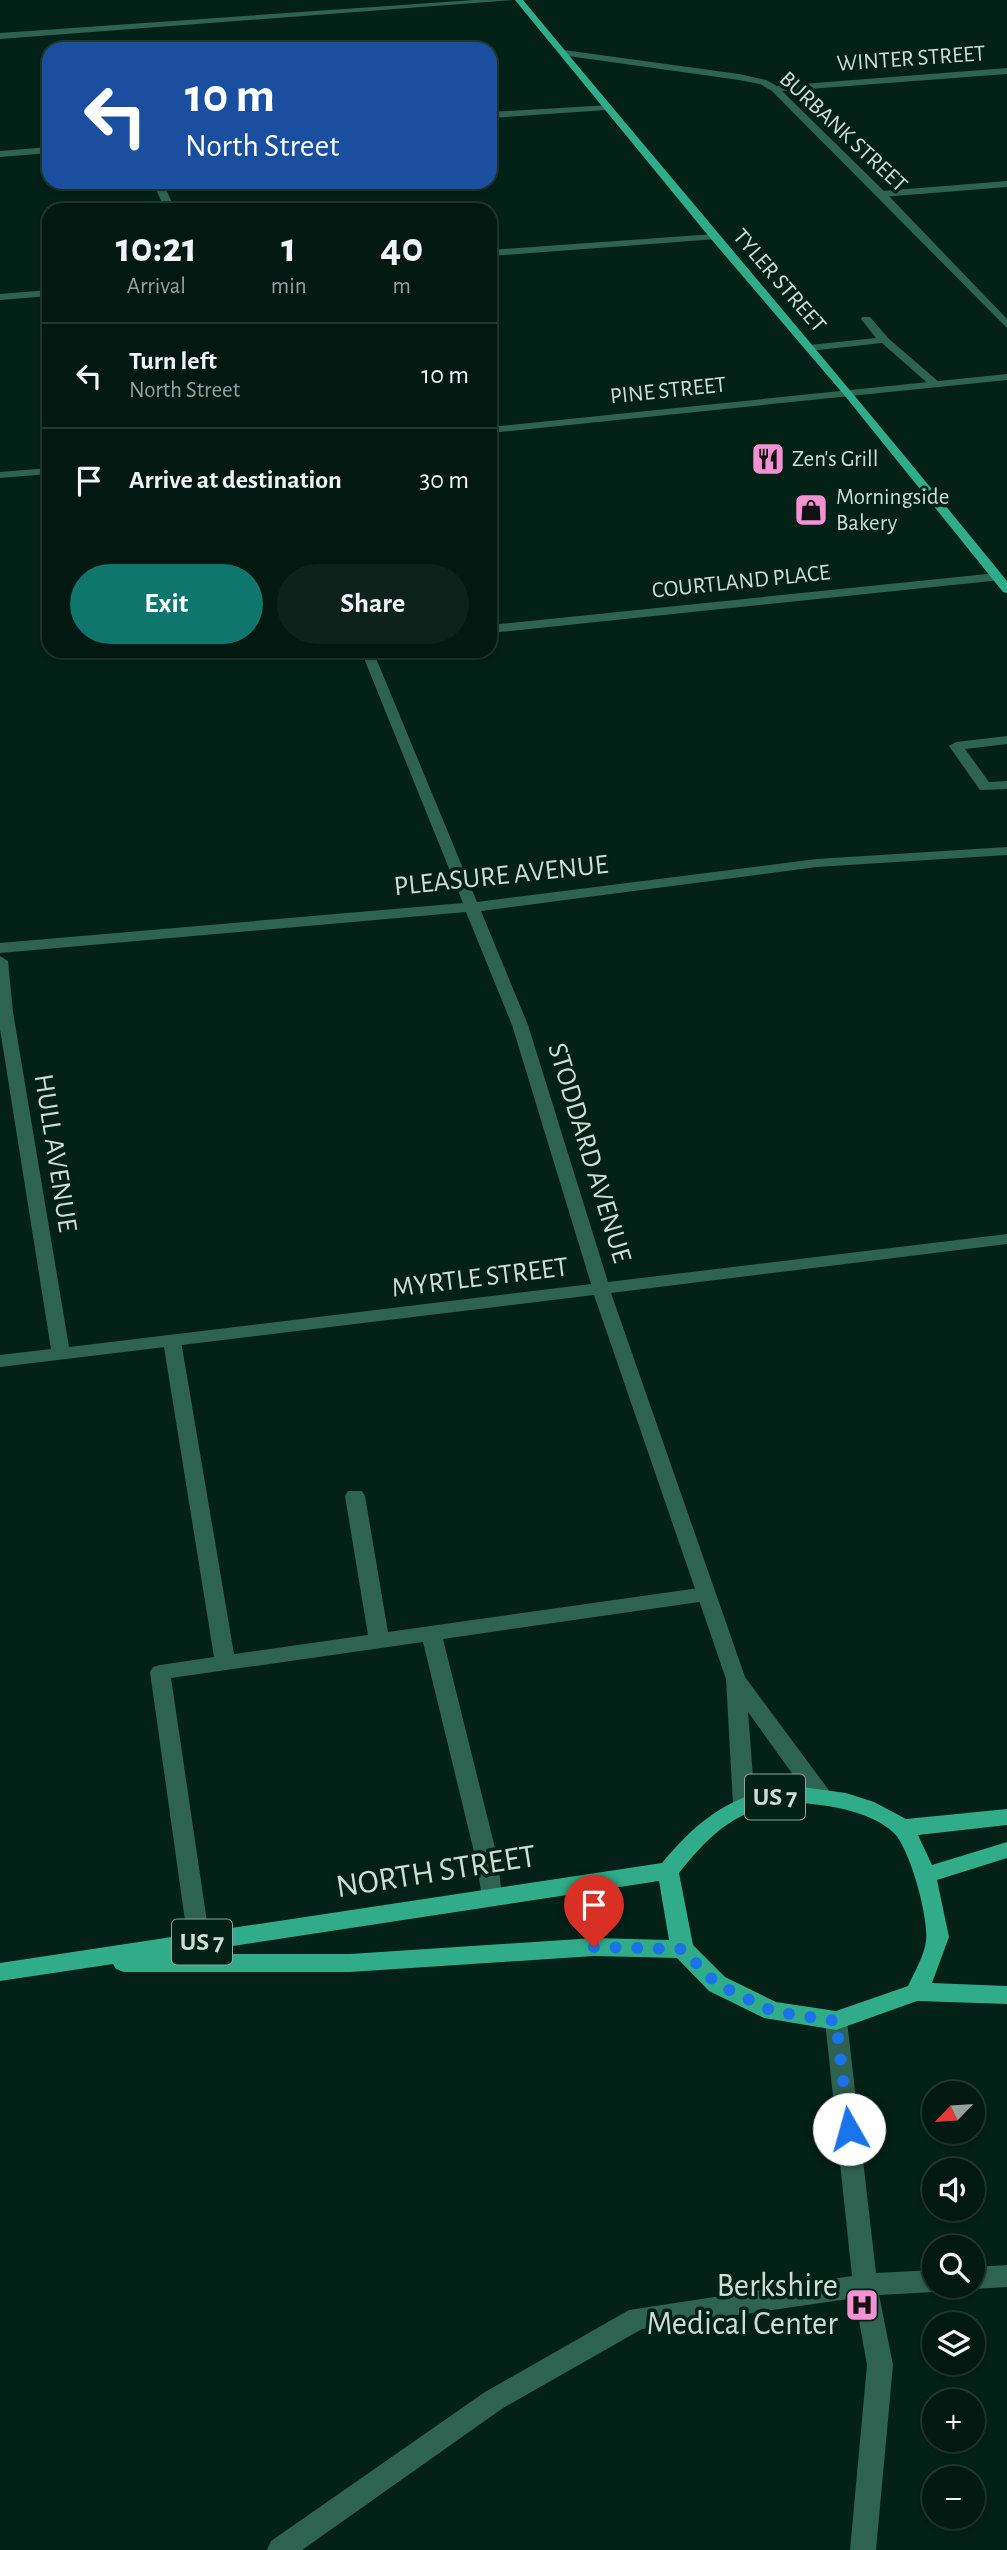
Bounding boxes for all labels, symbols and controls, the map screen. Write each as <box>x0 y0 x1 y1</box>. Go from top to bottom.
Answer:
street label: WINTER STREET <box>836 42 986 76</box>
street label: BURBANK STREET <box>775 67 911 197</box>
icon: left <box>70 70 161 161</box>
text: 10 m <box>185 72 275 121</box>
text: North Street <box>185 130 339 162</box>
street label: TYLER STREET <box>728 225 830 337</box>
text: 10:21 <box>116 227 197 269</box>
text: 1 <box>281 227 296 269</box>
text: 40 <box>380 227 423 269</box>
text: Arrival <box>127 275 186 298</box>
text: min <box>271 275 307 298</box>
text: m <box>393 275 411 298</box>
text: Turn left <box>129 348 217 374</box>
icon: left <box>70 357 108 395</box>
text: 10 m <box>421 362 469 388</box>
street label: PINE STREET <box>609 373 727 409</box>
text: North Street <box>129 379 240 402</box>
restaurant icon: Zen's Grill <box>749 440 787 478</box>
place label: Zen's Grill <box>792 448 878 471</box>
icon: arrive <box>70 462 108 500</box>
text: Arrive at destination <box>129 467 342 493</box>
text: 30 m <box>419 467 469 493</box>
place label: Morningside Bakery <box>836 486 949 535</box>
shop icon: Morningside Bakery <box>792 491 830 529</box>
street label: COURTLAND PLACE <box>651 561 831 603</box>
button: Exit <box>70 564 263 644</box>
button: Share <box>277 564 469 644</box>
street label: PLEASURE AVENUE <box>392 851 610 901</box>
street label: STODDARD AVENUE <box>542 1040 636 1266</box>
street label: HULL AVENUE <box>29 1072 81 1234</box>
street label: MYRTLE STREET <box>390 1253 570 1303</box>
road number: US 7 <box>745 1774 805 1820</box>
street label: NORTH STREET <box>334 1840 538 1904</box>
pin <box>564 1875 624 1947</box>
icon: arrive <box>575 1886 613 1924</box>
road number: US 7 <box>172 1920 232 1965</box>
north arrow <box>922 2081 985 2144</box>
map controls <box>922 2081 985 2529</box>
position arrow <box>812 2092 886 2166</box>
button: sound <box>922 2158 985 2221</box>
button: search <box>922 2235 985 2298</box>
place label: Berkshire Medical Center <box>646 2270 838 2341</box>
hospital icon: Berkshire Medical Center <box>843 2286 881 2324</box>
button: layers <box>922 2312 985 2375</box>
button: + <box>922 2389 985 2452</box>
button: − <box>922 2466 985 2529</box>

